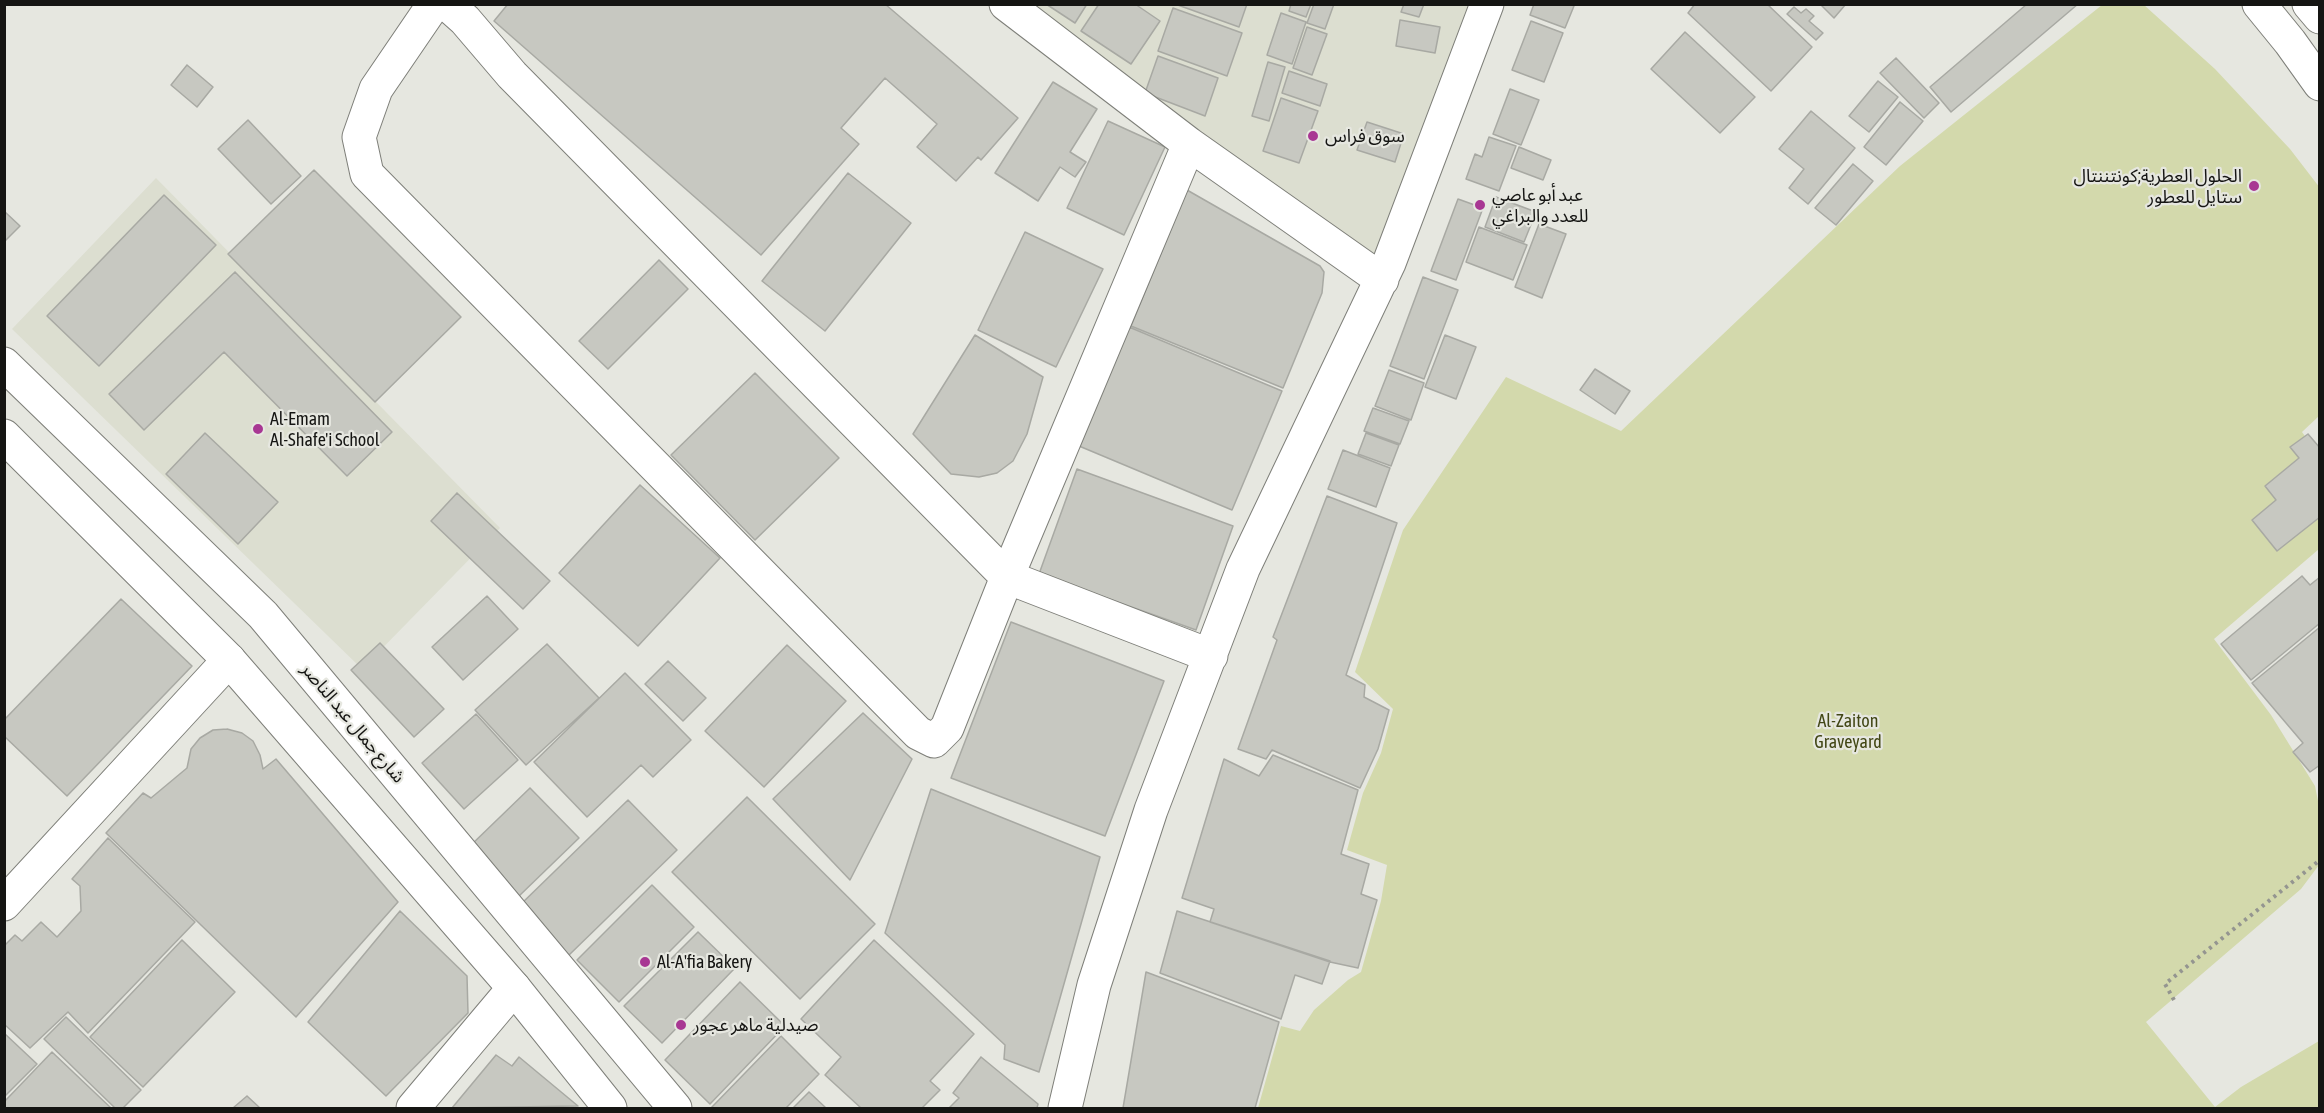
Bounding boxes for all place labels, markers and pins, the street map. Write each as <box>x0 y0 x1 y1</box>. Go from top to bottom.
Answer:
place label: سوق فراس <box>1325 125 1405 147</box>
marker: سوق فراس <box>1306 129 1320 143</box>
place label: الحلول العطرية;كونتننتال ستايل للعطور <box>2073 165 2242 207</box>
marker: الحلول العطرية;كونتننتال ستايل للعطور <box>2247 179 2261 193</box>
place label: عبد أبو عاصي للعدد والبراغي <box>1492 184 1589 226</box>
marker: عبد أبو عاصي للعدد والبراغي <box>1473 198 1487 212</box>
place label: Al-Emam Al-Shafe'i School <box>270 408 380 450</box>
marker: Al-Emam Al-Shafe'i School <box>251 422 265 436</box>
place label: Al-A'fia Bakery <box>657 951 752 973</box>
marker: Al-A'fia Bakery <box>638 955 652 969</box>
place label: صيدلية ماهر عجور <box>693 1014 818 1036</box>
marker: صيدلية ماهر عجور <box>674 1018 688 1032</box>

